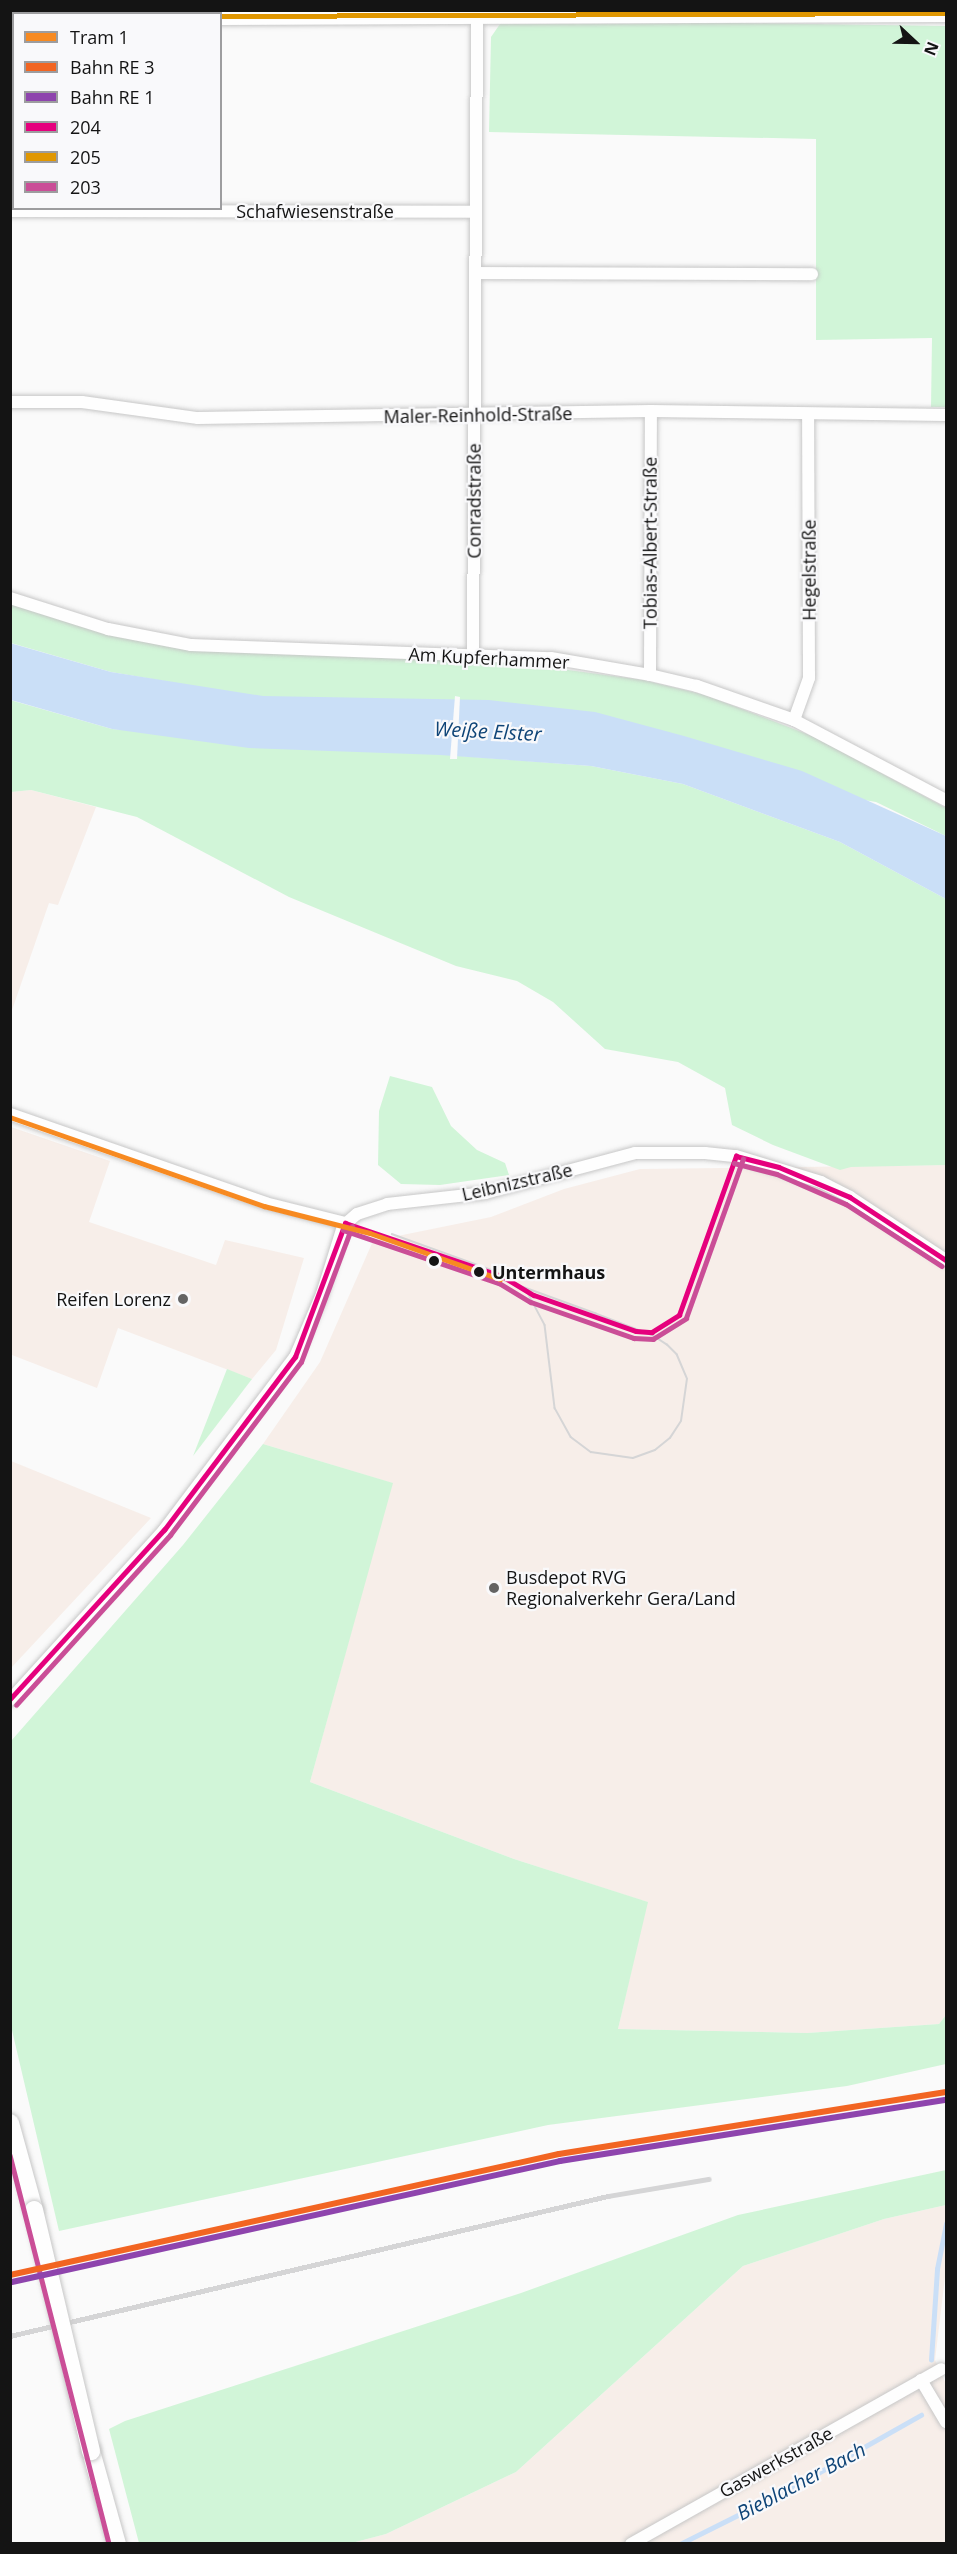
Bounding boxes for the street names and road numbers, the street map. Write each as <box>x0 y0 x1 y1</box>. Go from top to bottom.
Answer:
street label: Schafwiesenstraße <box>236 200 394 222</box>
street label: Maler-Reinhold-Straße <box>383 403 573 427</box>
street label: Conradstraße <box>463 443 485 559</box>
street label: Tobias-Albert-Straße <box>639 457 661 629</box>
street label: Hegelstraße <box>798 519 820 621</box>
street label: Am Kupferhammer <box>408 643 570 673</box>
street label: Leibnizstraße <box>460 1159 574 1205</box>
street label: Gaswerkstraße <box>716 2422 836 2502</box>

